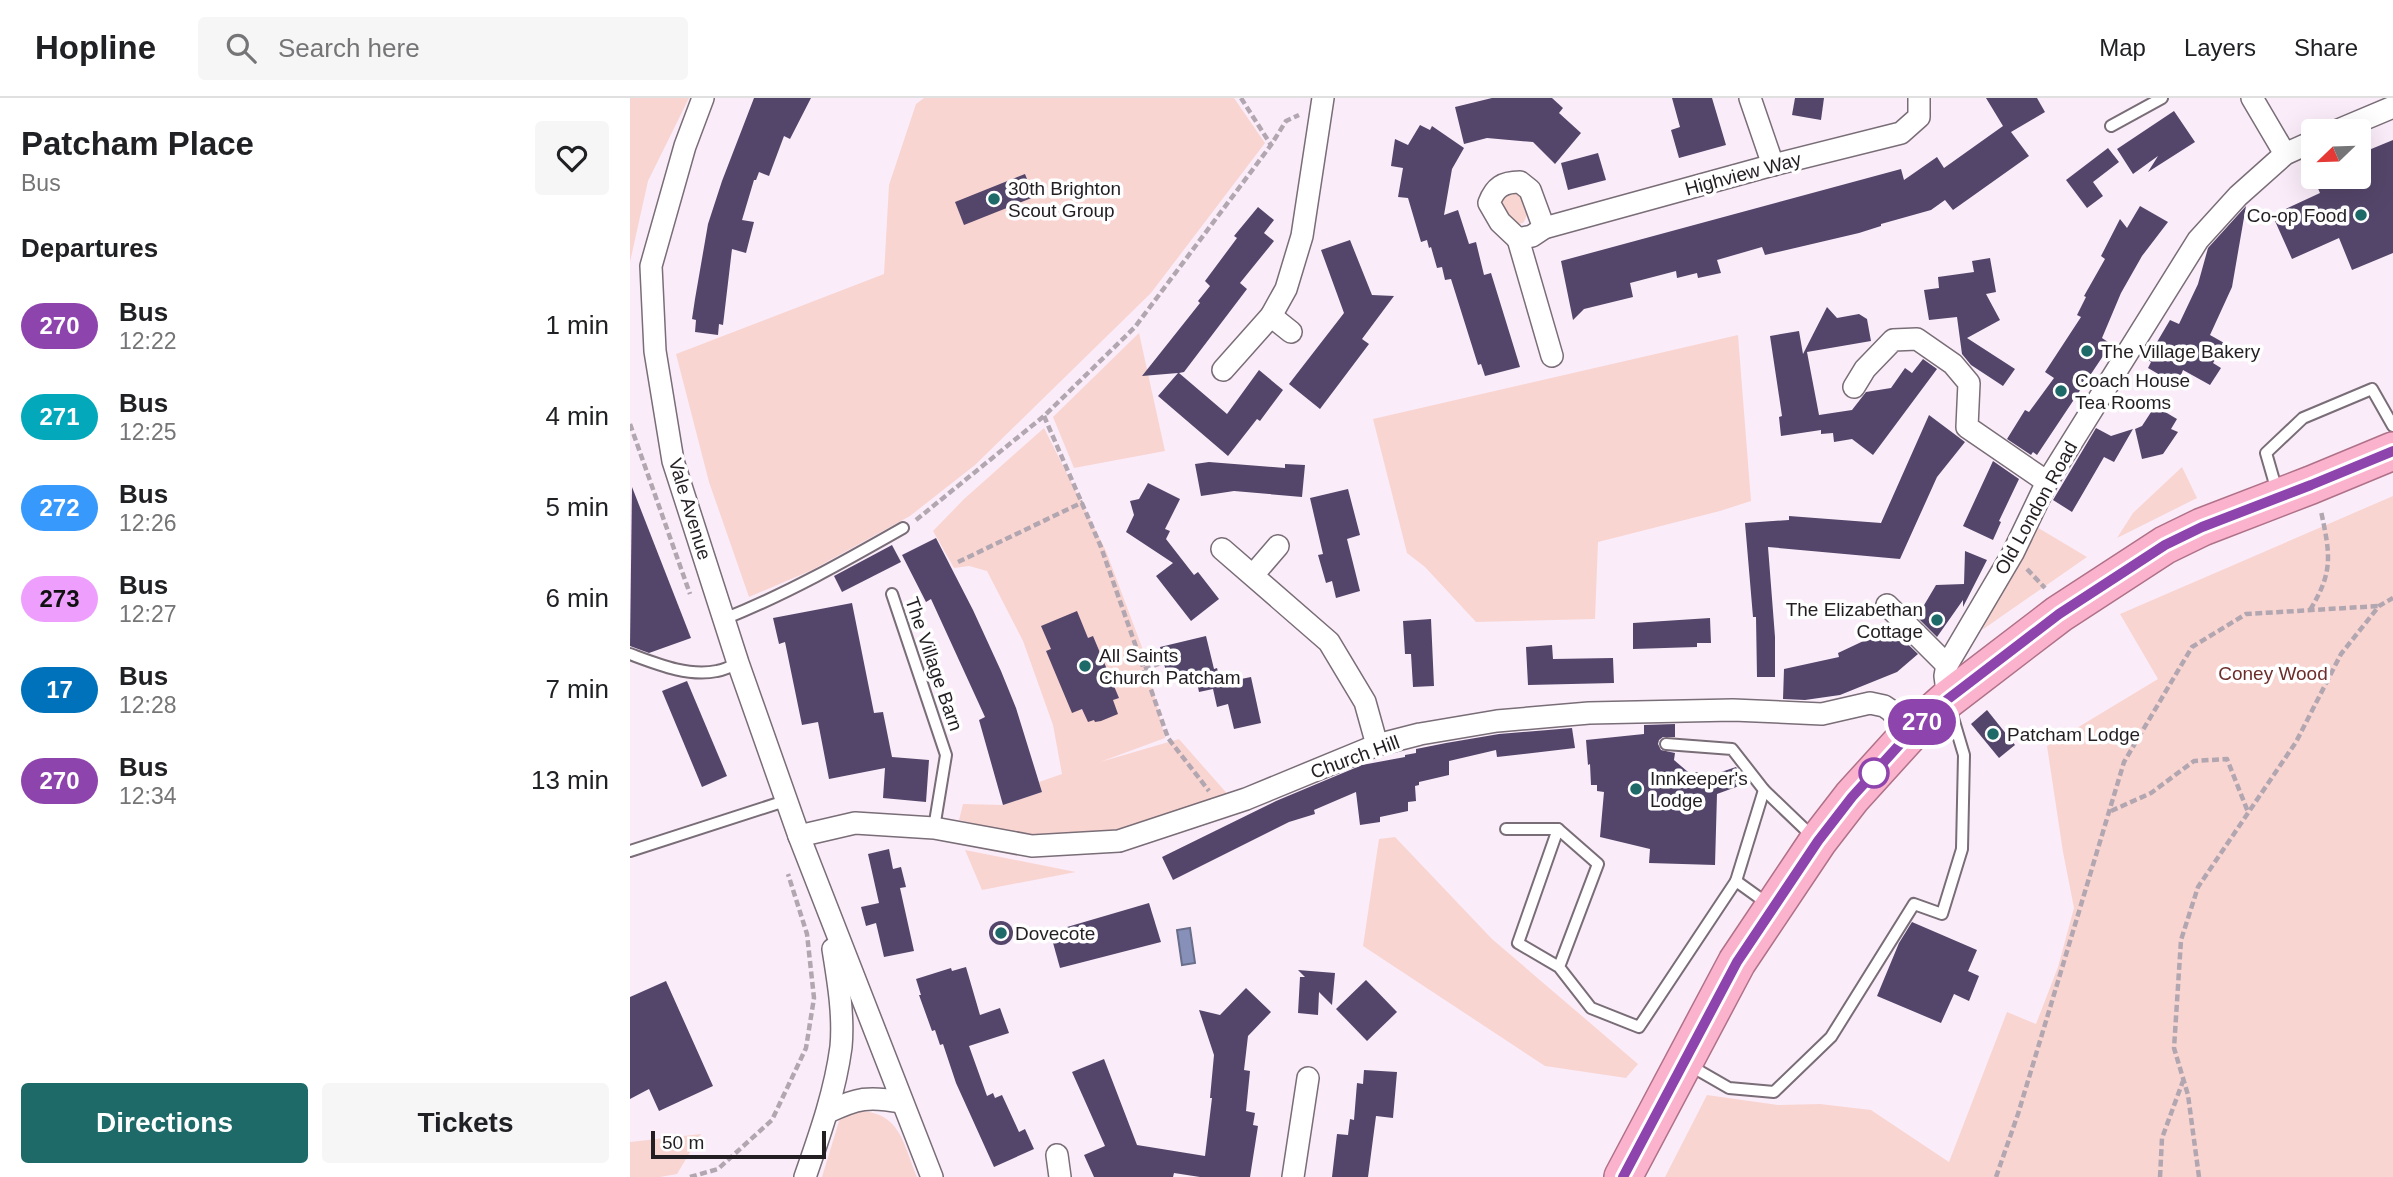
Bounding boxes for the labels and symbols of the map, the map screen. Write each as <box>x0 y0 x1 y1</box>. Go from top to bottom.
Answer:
north arrow <box>2301 119 2371 189</box>
street label: Highview Way <box>1682 148 1804 200</box>
place label: 30th Brighton Scout Group <box>1008 178 1121 221</box>
marker: 30th Brighton Scout Group <box>986 191 1002 207</box>
place label: Co-op Food <box>2247 205 2347 226</box>
marker: Co-op Food <box>2353 207 2369 223</box>
place label: The Village Bakery <box>2101 341 2261 362</box>
marker: The Village Bakery <box>2079 343 2095 359</box>
place label: Coach House Tea Rooms <box>2075 370 2190 413</box>
marker: Coach House Tea Rooms <box>2053 383 2069 399</box>
street label: Old London Road <box>1991 438 2081 578</box>
street label: Vale Avenue <box>665 456 715 562</box>
street label: The Village Barn <box>901 594 967 734</box>
place label: The Elizabethan Cottage <box>1786 599 1923 642</box>
marker: The Elizabethan Cottage <box>1929 612 1945 628</box>
place label: All Saints Church Patcham <box>1099 645 1241 688</box>
marker: All Saints Church Patcham <box>1077 658 1093 674</box>
park label: Coney Wood <box>2218 663 2328 684</box>
line badge: 270 <box>1882 699 1962 745</box>
place label: Patcham Lodge <box>2007 724 2140 745</box>
marker: Patcham Lodge <box>1985 726 2001 742</box>
street label: Church Hill <box>1308 731 1402 783</box>
unlabelled marker <box>1859 758 1889 788</box>
place label: Innkeeper's Lodge <box>1650 768 1748 811</box>
marker: Innkeeper's Lodge <box>1628 781 1644 797</box>
place label: Dovecote <box>1015 923 1095 944</box>
marker: Dovecote <box>993 925 1009 941</box>
scale bar <box>651 1128 826 1160</box>

